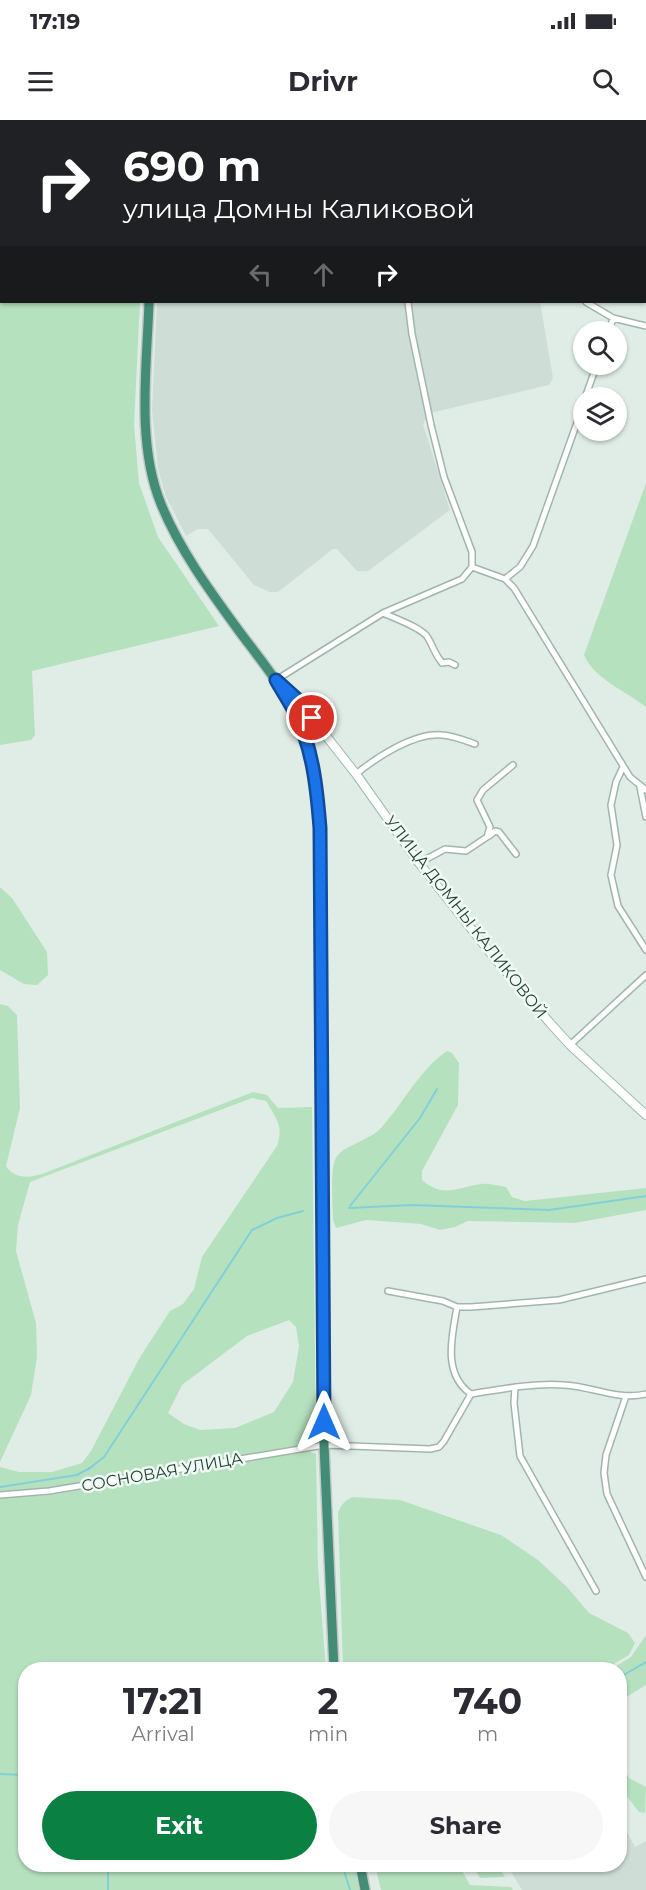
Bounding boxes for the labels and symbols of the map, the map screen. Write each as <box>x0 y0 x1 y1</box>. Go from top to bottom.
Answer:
pin <box>286 692 337 743</box>
street label: УЛИЦА ДОМНЫ КАЛИКОВОЙ <box>381 812 551 1022</box>
position arrow <box>292 1390 356 1454</box>
street label: СОСНОВАЯ УЛИЦА <box>80 1448 244 1496</box>

